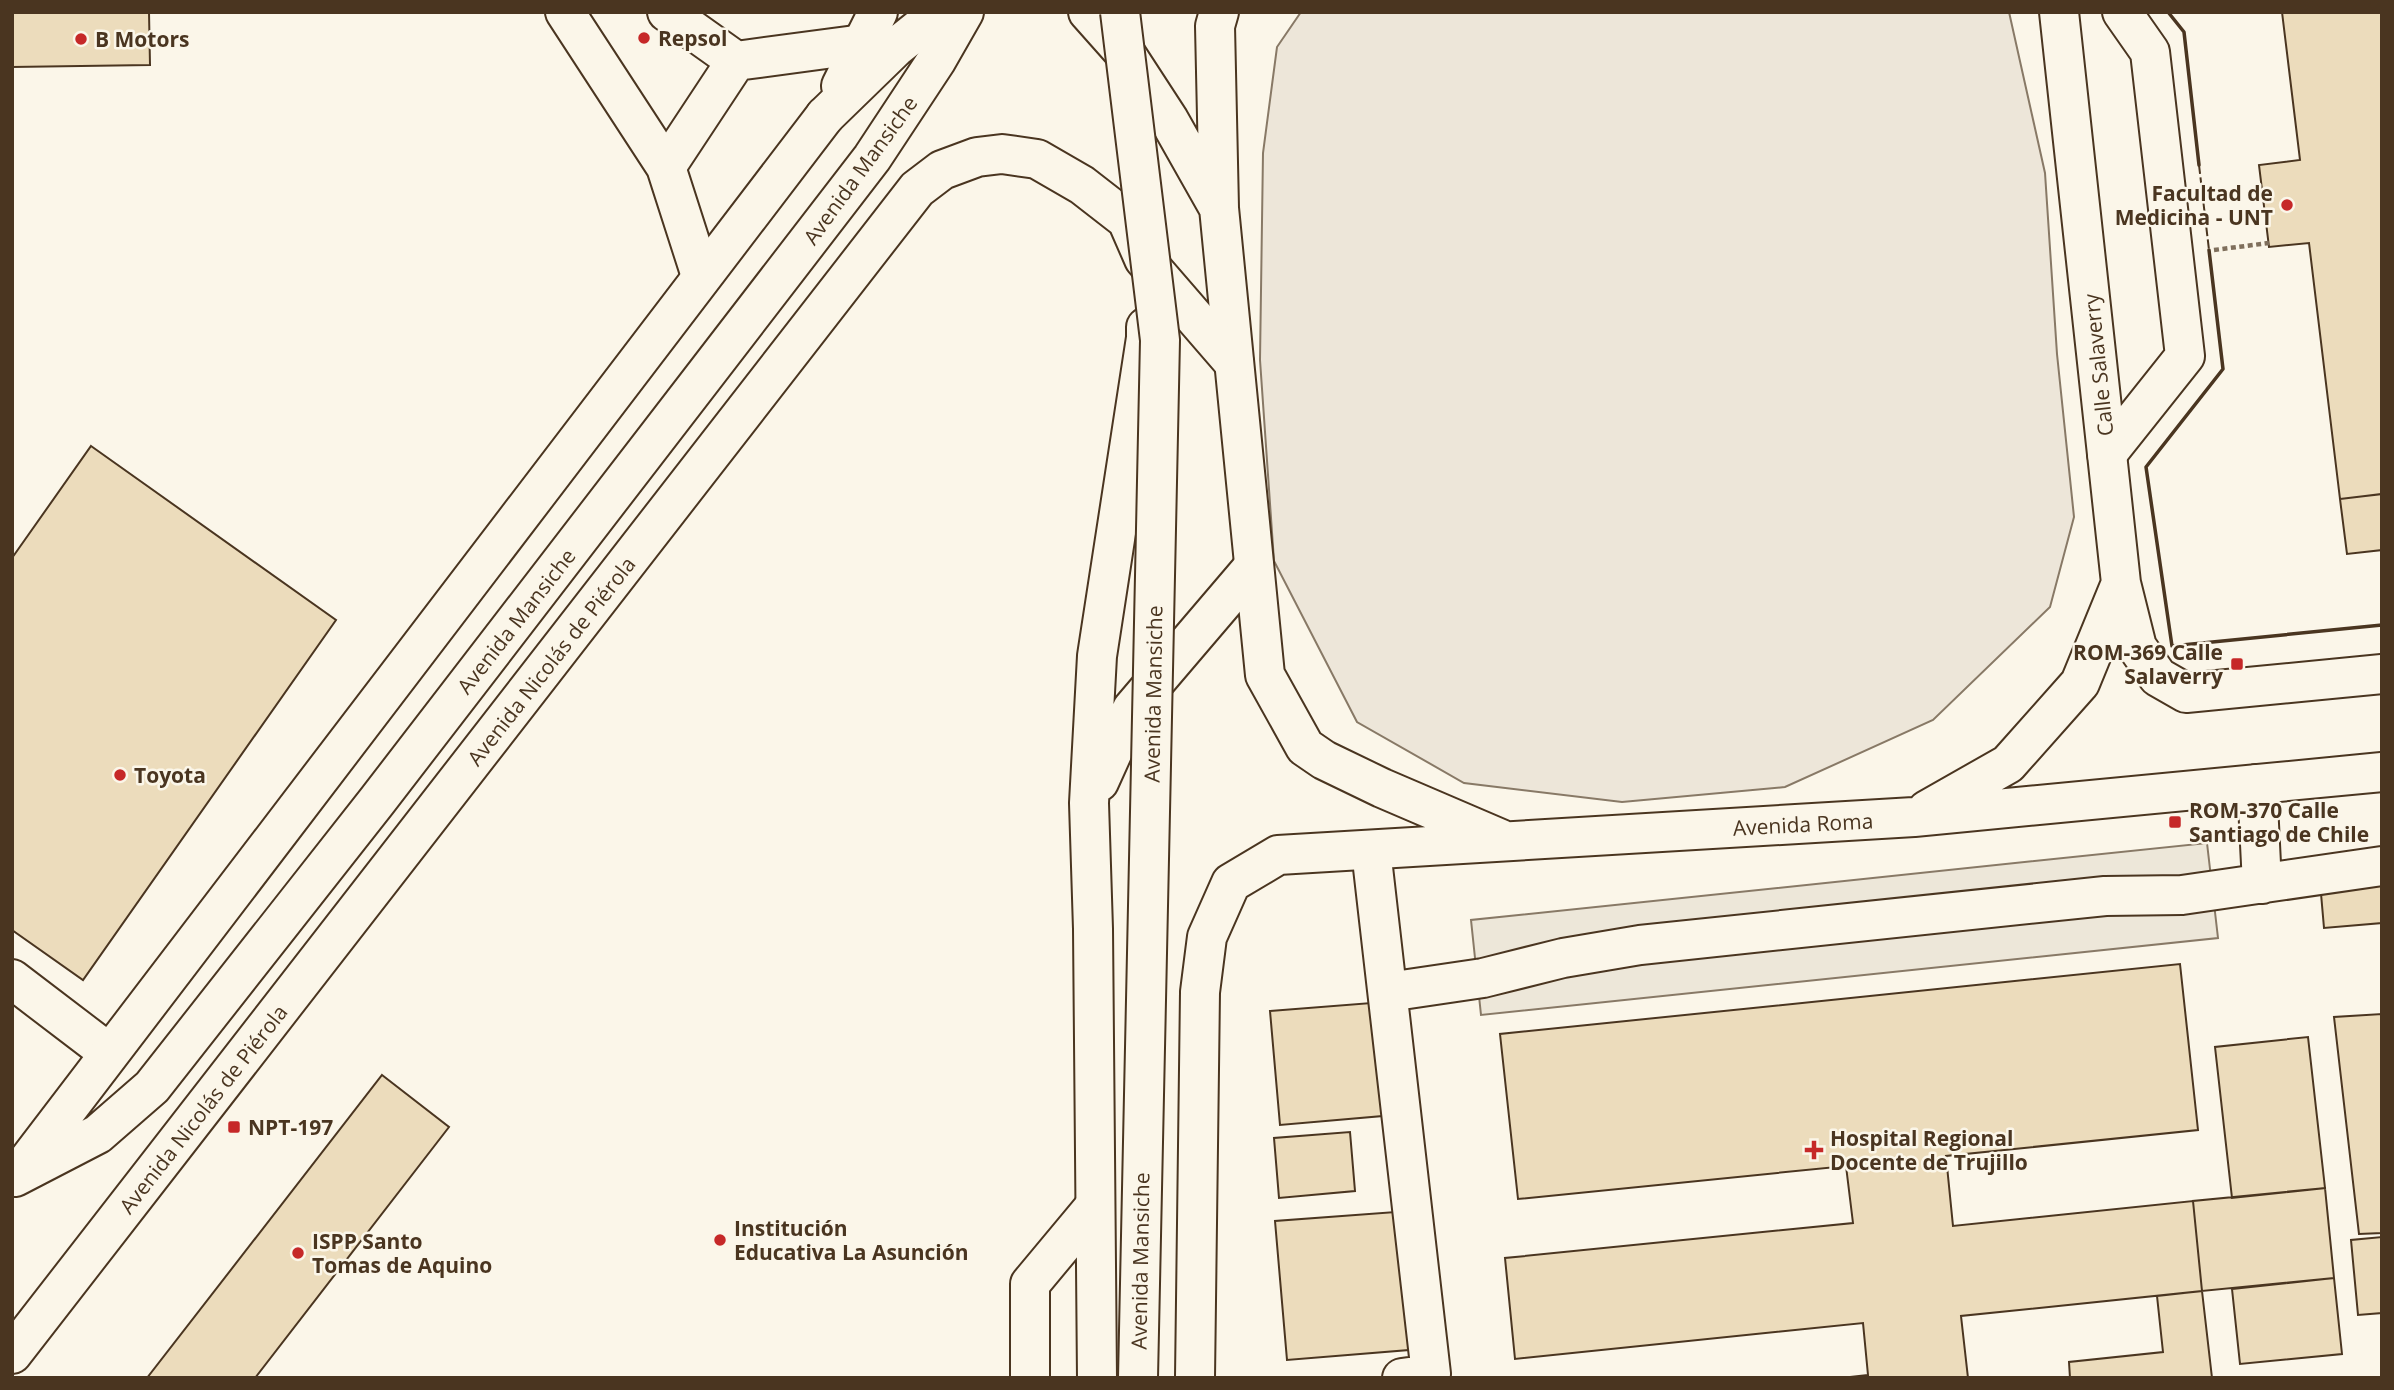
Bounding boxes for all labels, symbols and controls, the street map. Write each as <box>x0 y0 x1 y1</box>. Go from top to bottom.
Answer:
place label: Repsol <box>658 24 727 52</box>
place label: B Motors <box>95 25 189 53</box>
marker: Repsol <box>636 30 652 46</box>
marker: B Motors <box>73 31 89 47</box>
street label: Avenida Mansiche <box>797 90 923 250</box>
place label: Facultad de Medicina - UNT <box>2115 179 2273 231</box>
marker: Facultad de Medicina - UNT <box>2279 197 2295 213</box>
street label: Calle Salaverry <box>2077 292 2119 438</box>
street label: Avenida Mansiche <box>450 543 582 699</box>
street label: Avenida Nicolás de Piérola <box>461 551 641 771</box>
street label: Avenida Mansiche <box>1137 605 1169 783</box>
place label: ROM-369 Calle Salaverry <box>2073 638 2223 690</box>
marker: ROM-369 Calle Salaverry <box>2229 656 2245 672</box>
place label: Toyota <box>134 761 206 789</box>
marker: Toyota <box>112 767 128 783</box>
place label: ROM-370 Calle Santiago de Chile <box>2189 796 2369 848</box>
street label: Avenida Roma <box>1732 806 1874 842</box>
marker: ROM-370 Calle Santiago de Chile <box>2167 814 2183 830</box>
street label: Avenida Nicolás de Piérola <box>113 999 293 1219</box>
place label: NPT-197 <box>248 1113 333 1141</box>
marker: NPT-197 <box>226 1119 242 1135</box>
place label: Hospital Regional Docente de Trujillo <box>1830 1124 2028 1176</box>
marker: Hospital Regional Docente de Trujillo <box>1804 1140 1824 1160</box>
street label: Avenida Mansiche <box>1124 1172 1156 1350</box>
place label: Institución Educativa La Asunción <box>734 1214 969 1266</box>
place label: ISPP Santo Tomas de Aquino <box>312 1227 492 1279</box>
marker: Institución Educativa La Asunción <box>712 1232 728 1248</box>
marker: ISPP Santo Tomas de Aquino <box>290 1245 306 1261</box>

